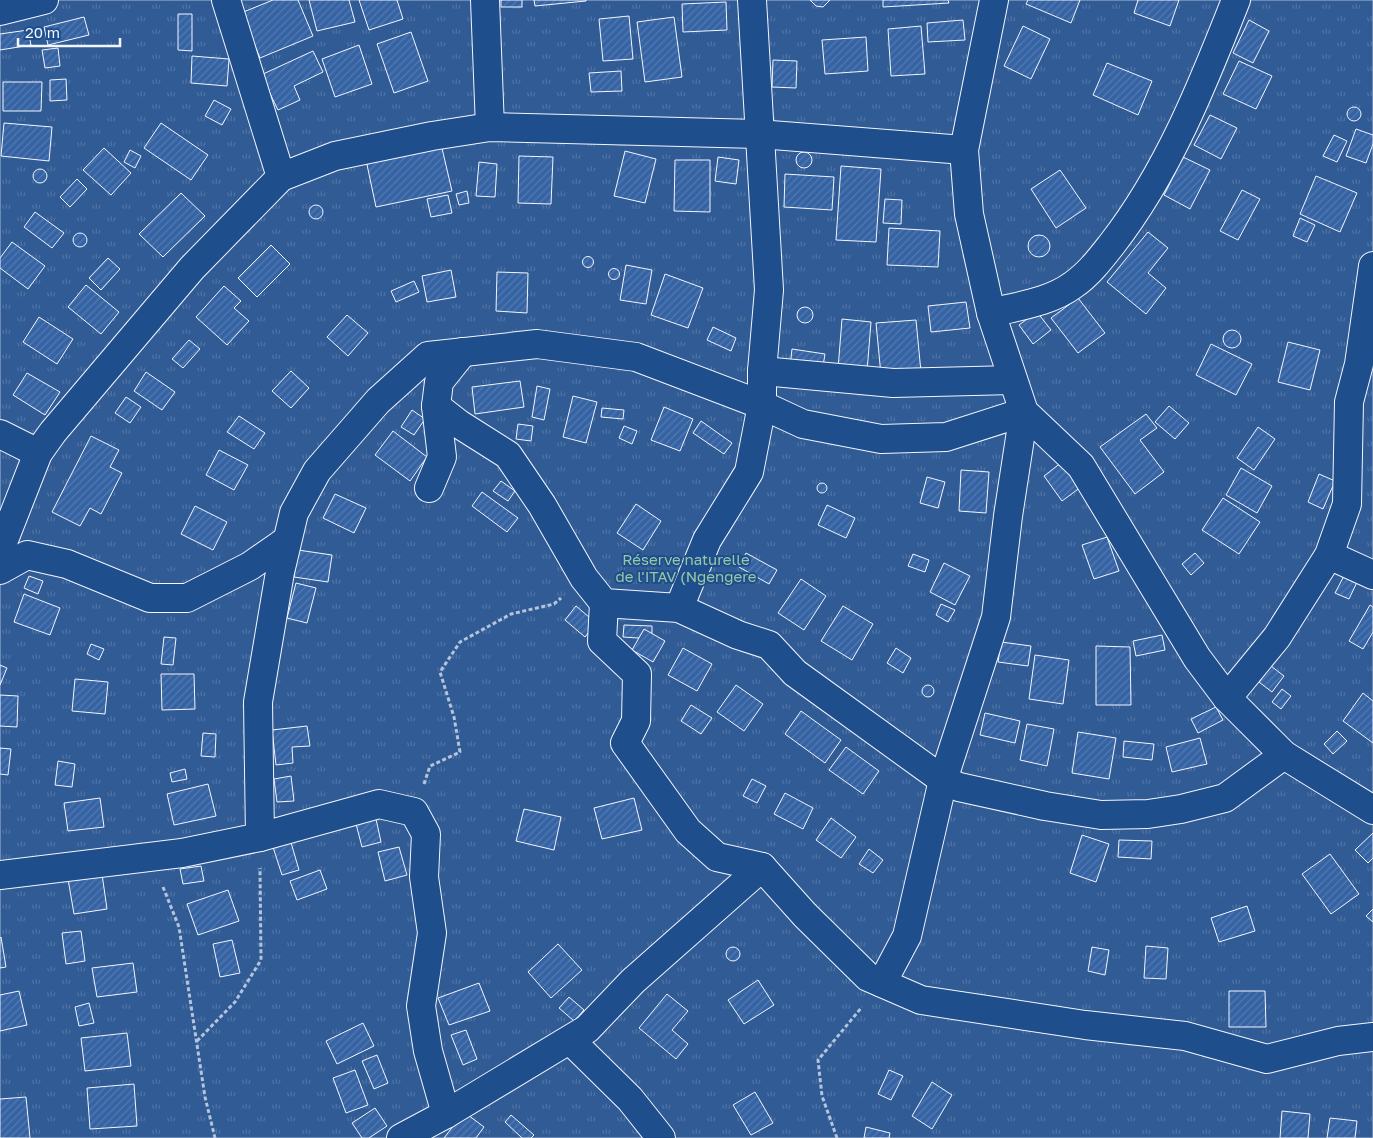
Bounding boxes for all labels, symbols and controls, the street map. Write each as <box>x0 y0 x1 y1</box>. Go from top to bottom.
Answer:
scale bar <box>18 15 120 47</box>
text: 20 m <box>25 23 60 41</box>
park label: Réserve naturelle de l'ITAV (Ngengere <box>615 550 757 585</box>

